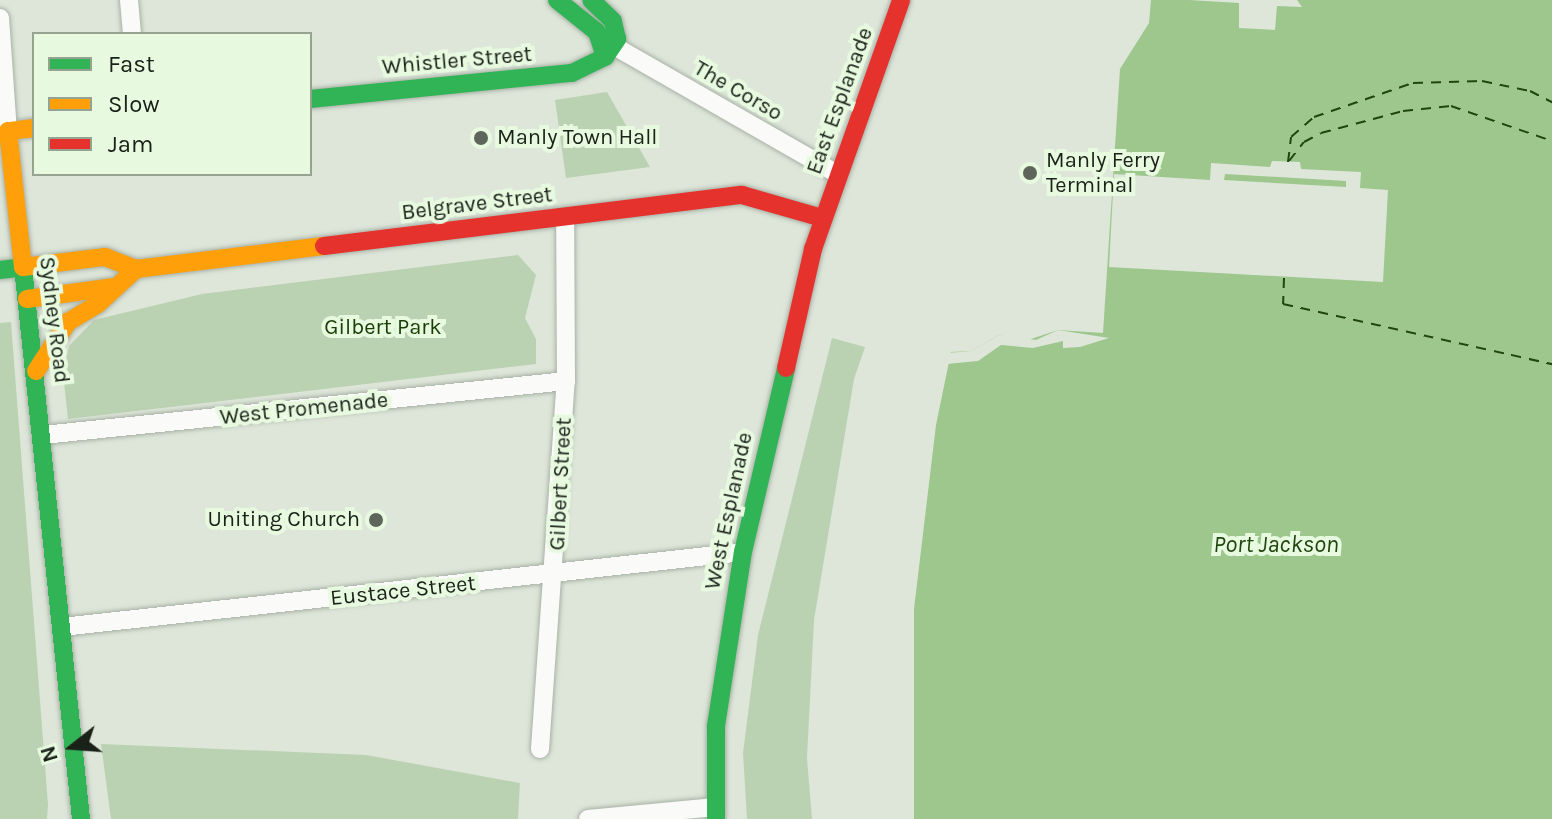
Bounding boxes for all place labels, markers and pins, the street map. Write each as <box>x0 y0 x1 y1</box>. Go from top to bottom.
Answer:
place label: Manly Town Hall <box>497 125 658 151</box>
marker: Manly Town Hall <box>472 129 490 147</box>
place label: Manly Ferry Terminal <box>1046 147 1160 198</box>
marker: Manly Ferry Terminal <box>1021 164 1039 182</box>
place label: Uniting Church <box>207 507 360 533</box>
marker: Uniting Church <box>367 511 385 529</box>

